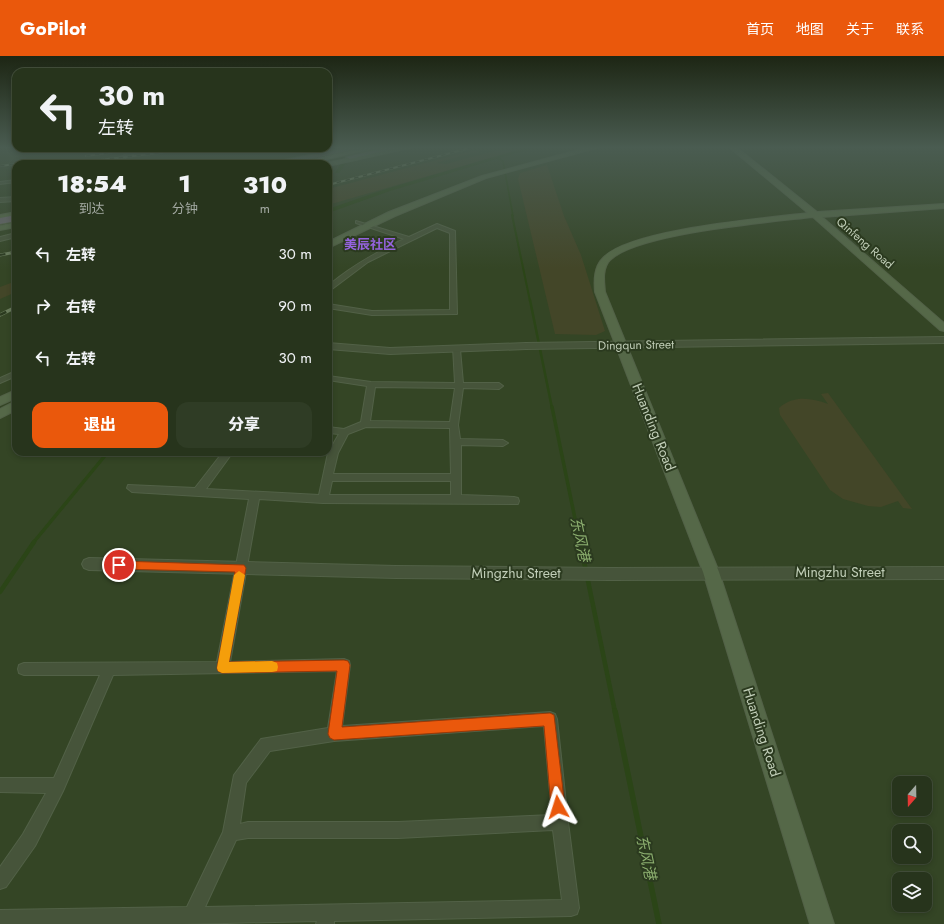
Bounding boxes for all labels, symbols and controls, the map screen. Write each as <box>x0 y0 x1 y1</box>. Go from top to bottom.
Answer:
text: GoPilot <box>20 15 86 42</box>
text: 首页 <box>746 19 774 39</box>
text: 地图 <box>796 19 824 39</box>
text: 关于 <box>846 19 874 39</box>
text: 联系 <box>896 19 924 39</box>
text: 30 m <box>98 75 165 116</box>
icon: left <box>32 84 84 136</box>
text: 左转 <box>98 115 134 141</box>
text: 18:54 <box>57 166 127 201</box>
text: 1 <box>178 166 191 201</box>
text: 310 <box>243 167 287 202</box>
text: 到达 <box>79 199 105 218</box>
text: 分钟 <box>172 199 198 218</box>
text: m <box>260 199 270 218</box>
street label: Qinfeng Road <box>832 213 898 273</box>
district label: 美辰社区 <box>344 235 396 254</box>
icon: left <box>32 243 54 265</box>
text: 30 m <box>279 243 312 265</box>
text: 左转 <box>66 244 96 266</box>
icon: right <box>32 295 54 317</box>
text: 90 m <box>278 295 312 317</box>
text: 右转 <box>66 296 96 318</box>
street label: Dingqun Street <box>598 335 674 355</box>
icon: left <box>32 347 54 369</box>
text: 30 m <box>279 347 312 369</box>
text: 左转 <box>66 348 96 370</box>
street label: Huanding Road <box>627 380 681 474</box>
button: 退出 <box>32 402 168 448</box>
button: 分享 <box>176 402 312 448</box>
water label: 东风港 <box>565 515 596 565</box>
pin <box>102 548 136 582</box>
icon: arrive <box>108 554 130 576</box>
street label: Mingzhu Street <box>795 562 885 582</box>
street label: Mingzhu Street <box>471 563 561 583</box>
street label: Huanding Road <box>738 685 786 779</box>
north arrow <box>892 776 932 816</box>
map controls <box>892 776 932 912</box>
position arrow <box>537 786 579 828</box>
button: search <box>892 824 932 864</box>
water label: 东风港 <box>631 833 662 883</box>
button: layers <box>892 872 932 912</box>

